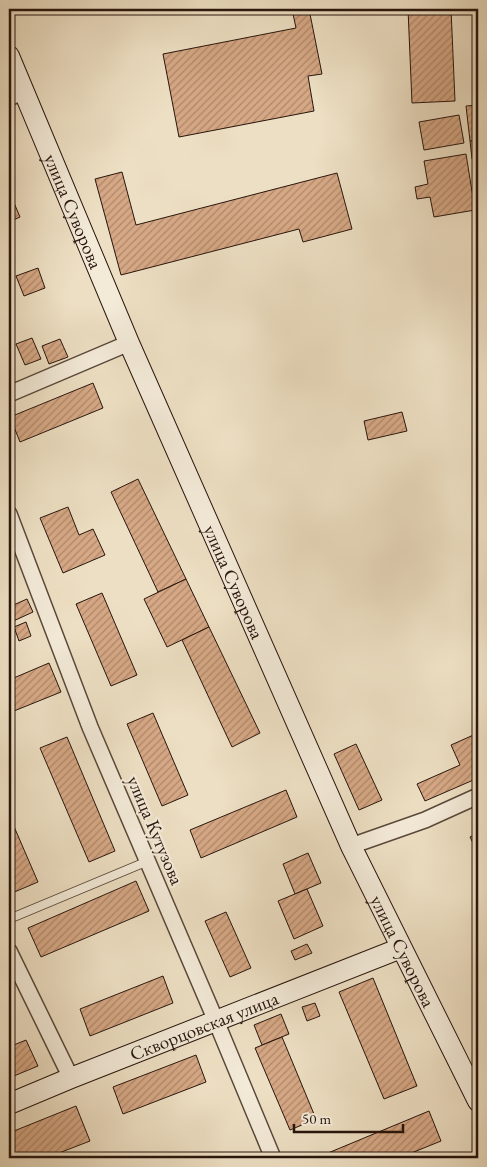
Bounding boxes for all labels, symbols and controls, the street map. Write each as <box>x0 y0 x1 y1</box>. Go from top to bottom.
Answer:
street label: улица Суворова <box>38 150 109 273</box>
street label: улица Суворова <box>198 521 270 643</box>
street label: улица Кутузова <box>121 772 190 889</box>
street label: улица Суворова <box>364 891 441 1012</box>
street label: Скворцовская улица <box>126 985 282 1067</box>
scale bar <box>294 1102 403 1134</box>
text: 50 m <box>302 1109 331 1128</box>

